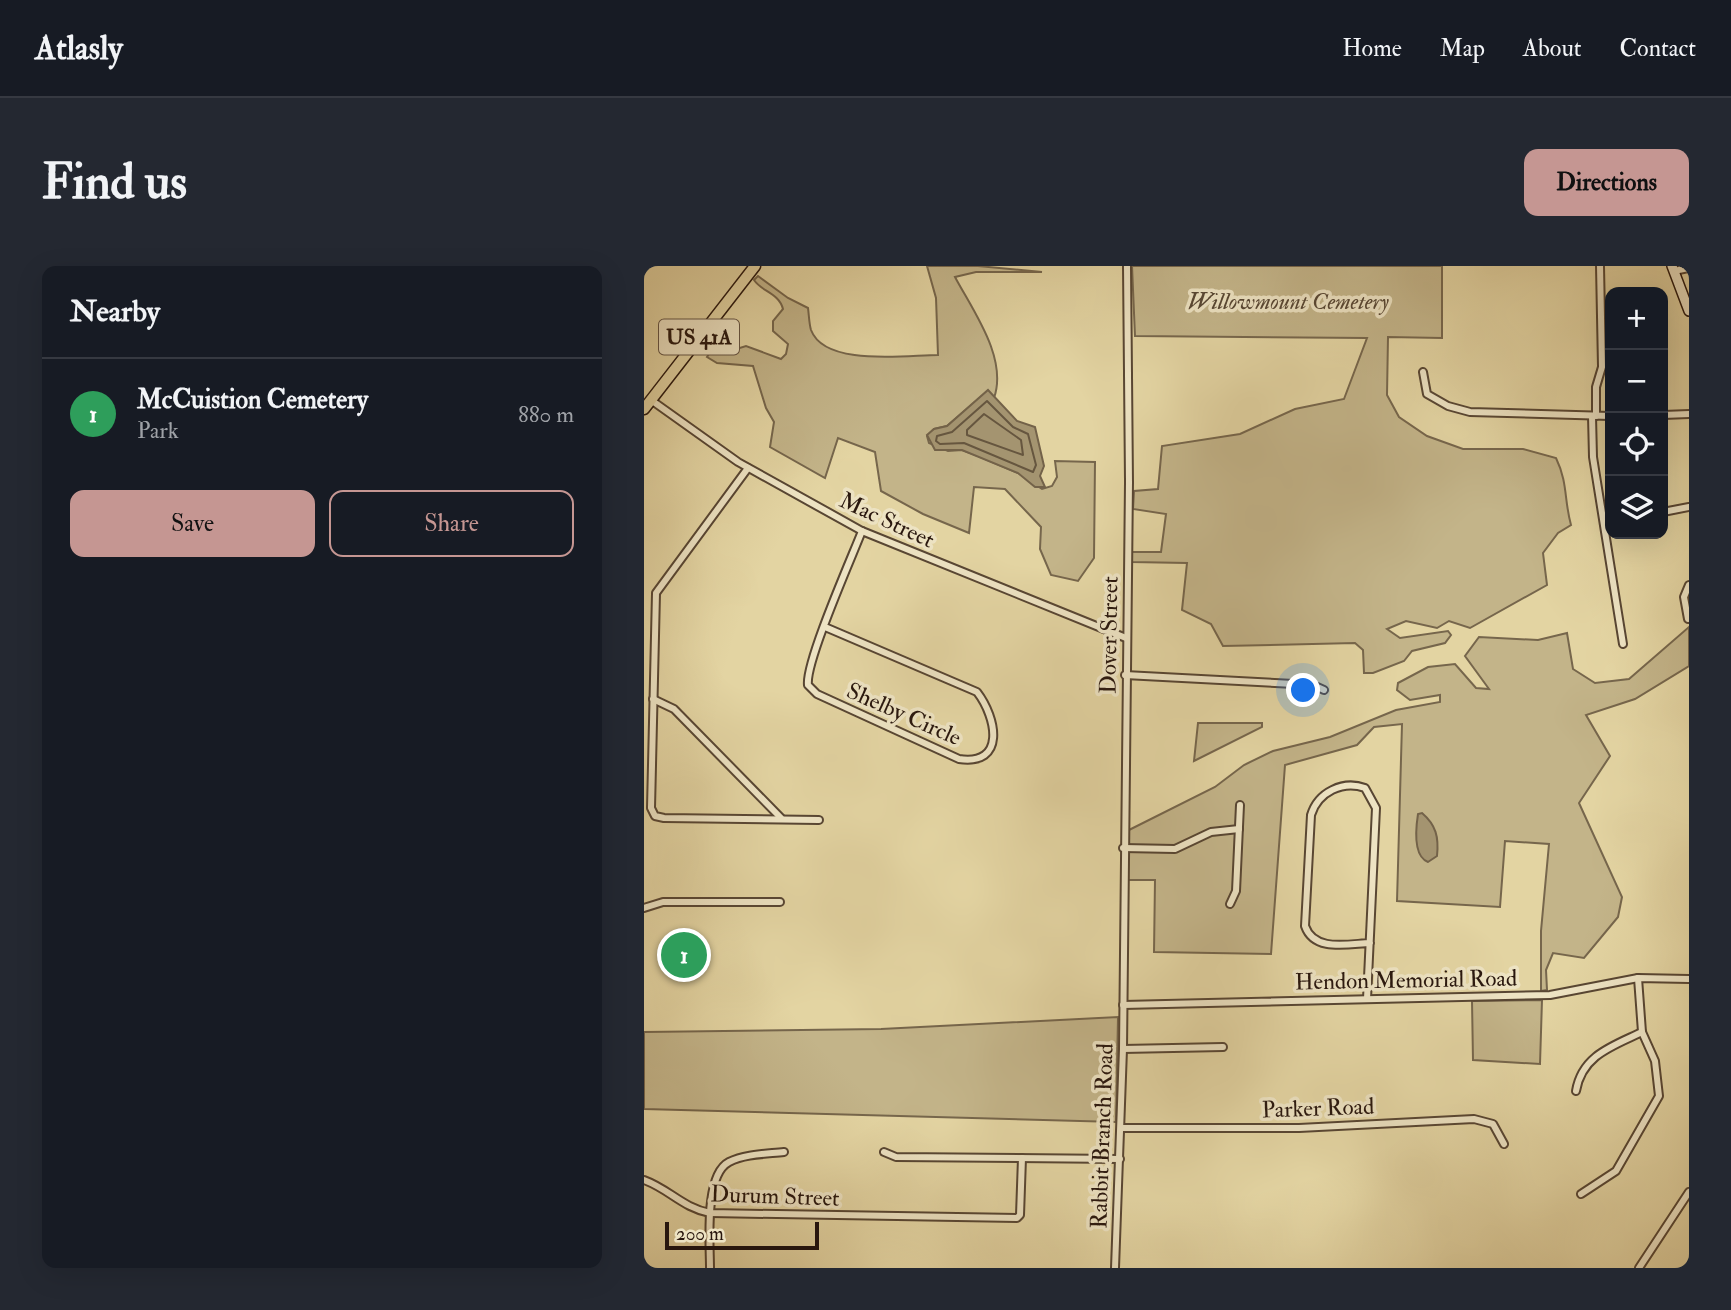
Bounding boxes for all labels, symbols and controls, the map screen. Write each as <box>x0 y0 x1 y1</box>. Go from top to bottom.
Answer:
text: Atlasly <box>35 28 123 69</box>
text: Home <box>1342 33 1402 64</box>
text: Map <box>1440 33 1485 64</box>
text: About <box>1523 33 1582 64</box>
text: Contact <box>1620 33 1696 64</box>
button: Directions <box>1524 149 1689 216</box>
text: Find us <box>42 152 187 213</box>
park label: Willowmount Cemetery <box>1187 287 1389 316</box>
map controls <box>1605 287 1668 539</box>
button: + <box>1605 287 1668 350</box>
text: Nearby <box>70 293 160 330</box>
road number: US 41A <box>659 320 739 354</box>
button: − <box>1605 350 1668 413</box>
text: McCuistion Cemetery <box>137 384 368 416</box>
text: 1 <box>89 400 97 429</box>
text: 880 m <box>518 400 574 429</box>
button: locate <box>1605 413 1668 476</box>
text: Park <box>137 416 179 445</box>
button: layers <box>1605 476 1668 539</box>
street label: Mac Street <box>835 485 939 555</box>
button: Save <box>70 490 315 557</box>
button: Share <box>329 490 574 557</box>
street label: Dover Street <box>1093 576 1125 694</box>
your location <box>1286 673 1320 707</box>
street label: Shelby Circle <box>842 676 966 752</box>
pin: 1 <box>661 929 707 981</box>
street label: Hendon Memorial Road <box>1295 964 1517 996</box>
street label: Rabbit Branch Road <box>1084 1043 1120 1229</box>
street label: Parker Road <box>1261 1092 1375 1124</box>
street label: Durum Street <box>710 1179 840 1213</box>
scale bar <box>665 1219 819 1251</box>
text: 200 m <box>676 1222 724 1246</box>

